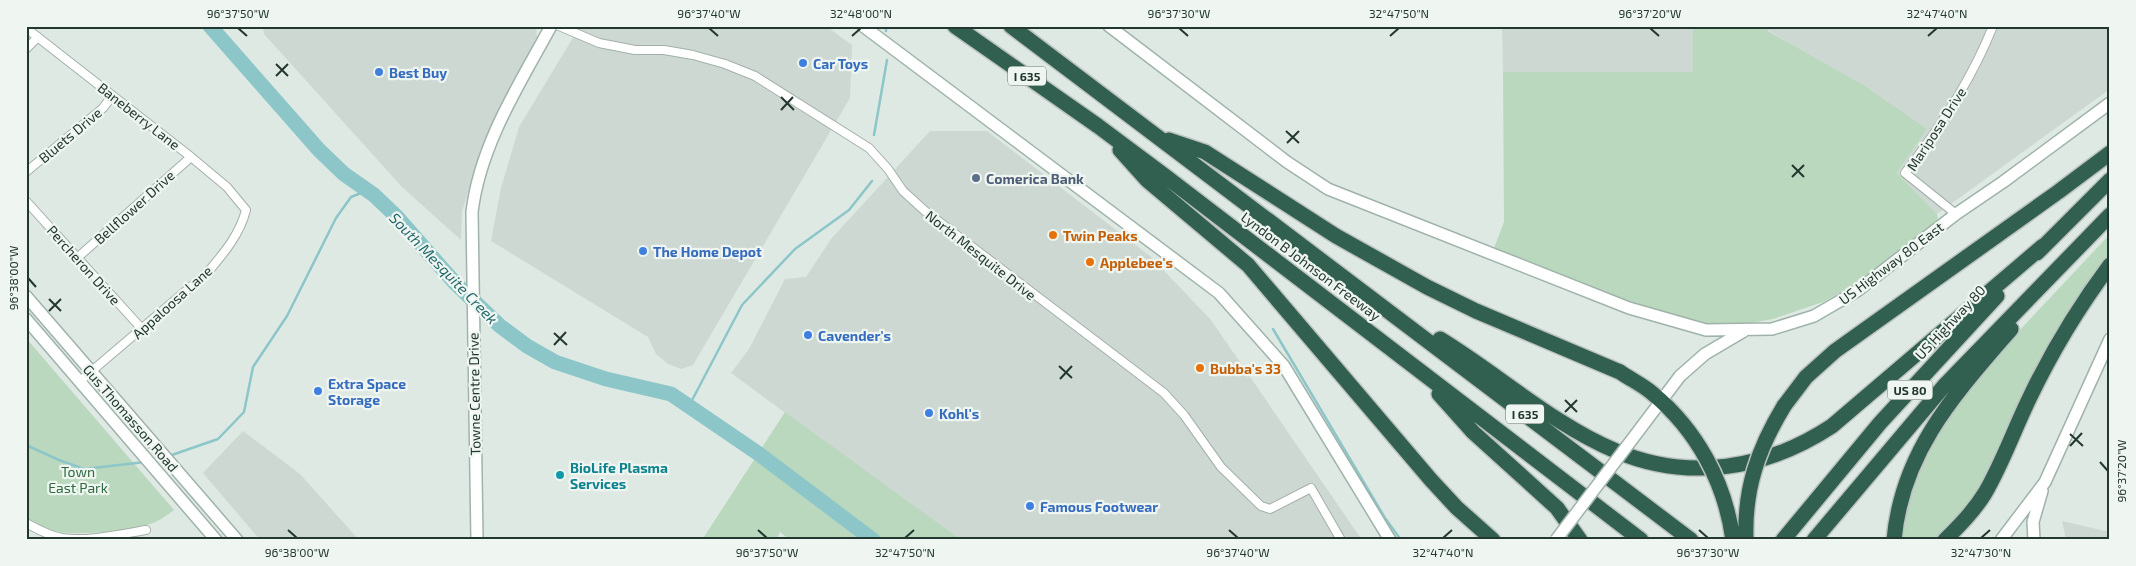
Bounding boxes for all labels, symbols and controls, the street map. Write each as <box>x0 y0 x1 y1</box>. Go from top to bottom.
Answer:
text: 96°37'50"W <box>207 6 269 20</box>
text: 96°37'40"W <box>677 6 741 20</box>
text: 32°48'00"N <box>830 6 892 20</box>
text: 96°37'30"W <box>1148 6 1210 20</box>
text: 32°47'50"N <box>1369 6 1429 20</box>
text: 96°37'20"W <box>1618 6 1682 20</box>
text: 32°47'40"N <box>1907 6 1967 20</box>
place label: Car Toys <box>813 55 868 72</box>
marker: Car Toys <box>797 57 809 69</box>
place label: Best Buy <box>389 64 447 81</box>
marker: Best Buy <box>373 66 385 78</box>
road number: I 635 <box>1008 66 1046 85</box>
street label: Baneberry Lane <box>95 79 183 153</box>
street label: Mariposa Drive <box>1903 84 1969 174</box>
street label: Bluets Drive <box>35 104 105 166</box>
street label: Bellflower Drive <box>90 166 178 248</box>
place label: Comerica Bank <box>986 170 1084 187</box>
marker: Comerica Bank <box>970 172 982 184</box>
street label: North Mesquite Drive <box>922 207 1040 303</box>
street label: Lyndon B Johnson Freeway <box>1238 208 1385 324</box>
water label: South Mesquite Creek <box>386 209 502 328</box>
street label: US Highway 80 East <box>1835 218 1947 308</box>
street label: Percheron Drive <box>44 222 124 308</box>
place label: Twin Peaks <box>1063 227 1138 244</box>
marker: Twin Peaks <box>1047 229 1059 241</box>
place label: The Home Depot <box>653 243 762 260</box>
marker: The Home Depot <box>637 245 649 257</box>
text: 96°38'00"W <box>6 246 20 310</box>
place label: Applebee's <box>1100 254 1173 271</box>
marker: Applebee's <box>1084 256 1096 268</box>
street label: Appaloosa Lane <box>129 262 215 342</box>
street label: US Highway 80 <box>1911 281 1989 363</box>
place label: Cavender's <box>818 327 891 344</box>
marker: Cavender's <box>802 329 814 341</box>
street label: Towne Centre Drive <box>464 332 484 456</box>
place label: Bubba's 33 <box>1210 360 1281 377</box>
street label: Gus Thomasson Road <box>80 361 182 475</box>
marker: Bubba's 33 <box>1194 362 1206 374</box>
place label: Extra Space Storage <box>328 375 406 408</box>
road number: US 80 <box>1888 380 1932 400</box>
marker: Extra Space Storage <box>312 385 324 397</box>
road number: I 635 <box>1506 404 1544 424</box>
place label: Kohl's <box>939 405 979 422</box>
marker: Kohl's <box>923 407 935 419</box>
text: 96°37'20"W <box>2114 439 2128 503</box>
place label: BioLife Plasma Services <box>570 459 668 492</box>
park label: Town East Park <box>48 463 108 496</box>
marker: BioLife Plasma Services <box>554 469 566 481</box>
place label: Famous Footwear <box>1040 498 1158 515</box>
marker: Famous Footwear <box>1024 500 1036 512</box>
text: 96°38'00"W <box>265 545 329 559</box>
text: 96°37'50"W <box>736 545 798 559</box>
text: 32°47'50"N <box>875 545 935 559</box>
text: 96°37'40"W <box>1206 545 1270 559</box>
text: 32°47'40"N <box>1413 545 1473 559</box>
text: 96°37'30"W <box>1677 545 1739 559</box>
text: 32°47'30"N <box>1951 545 2011 559</box>

